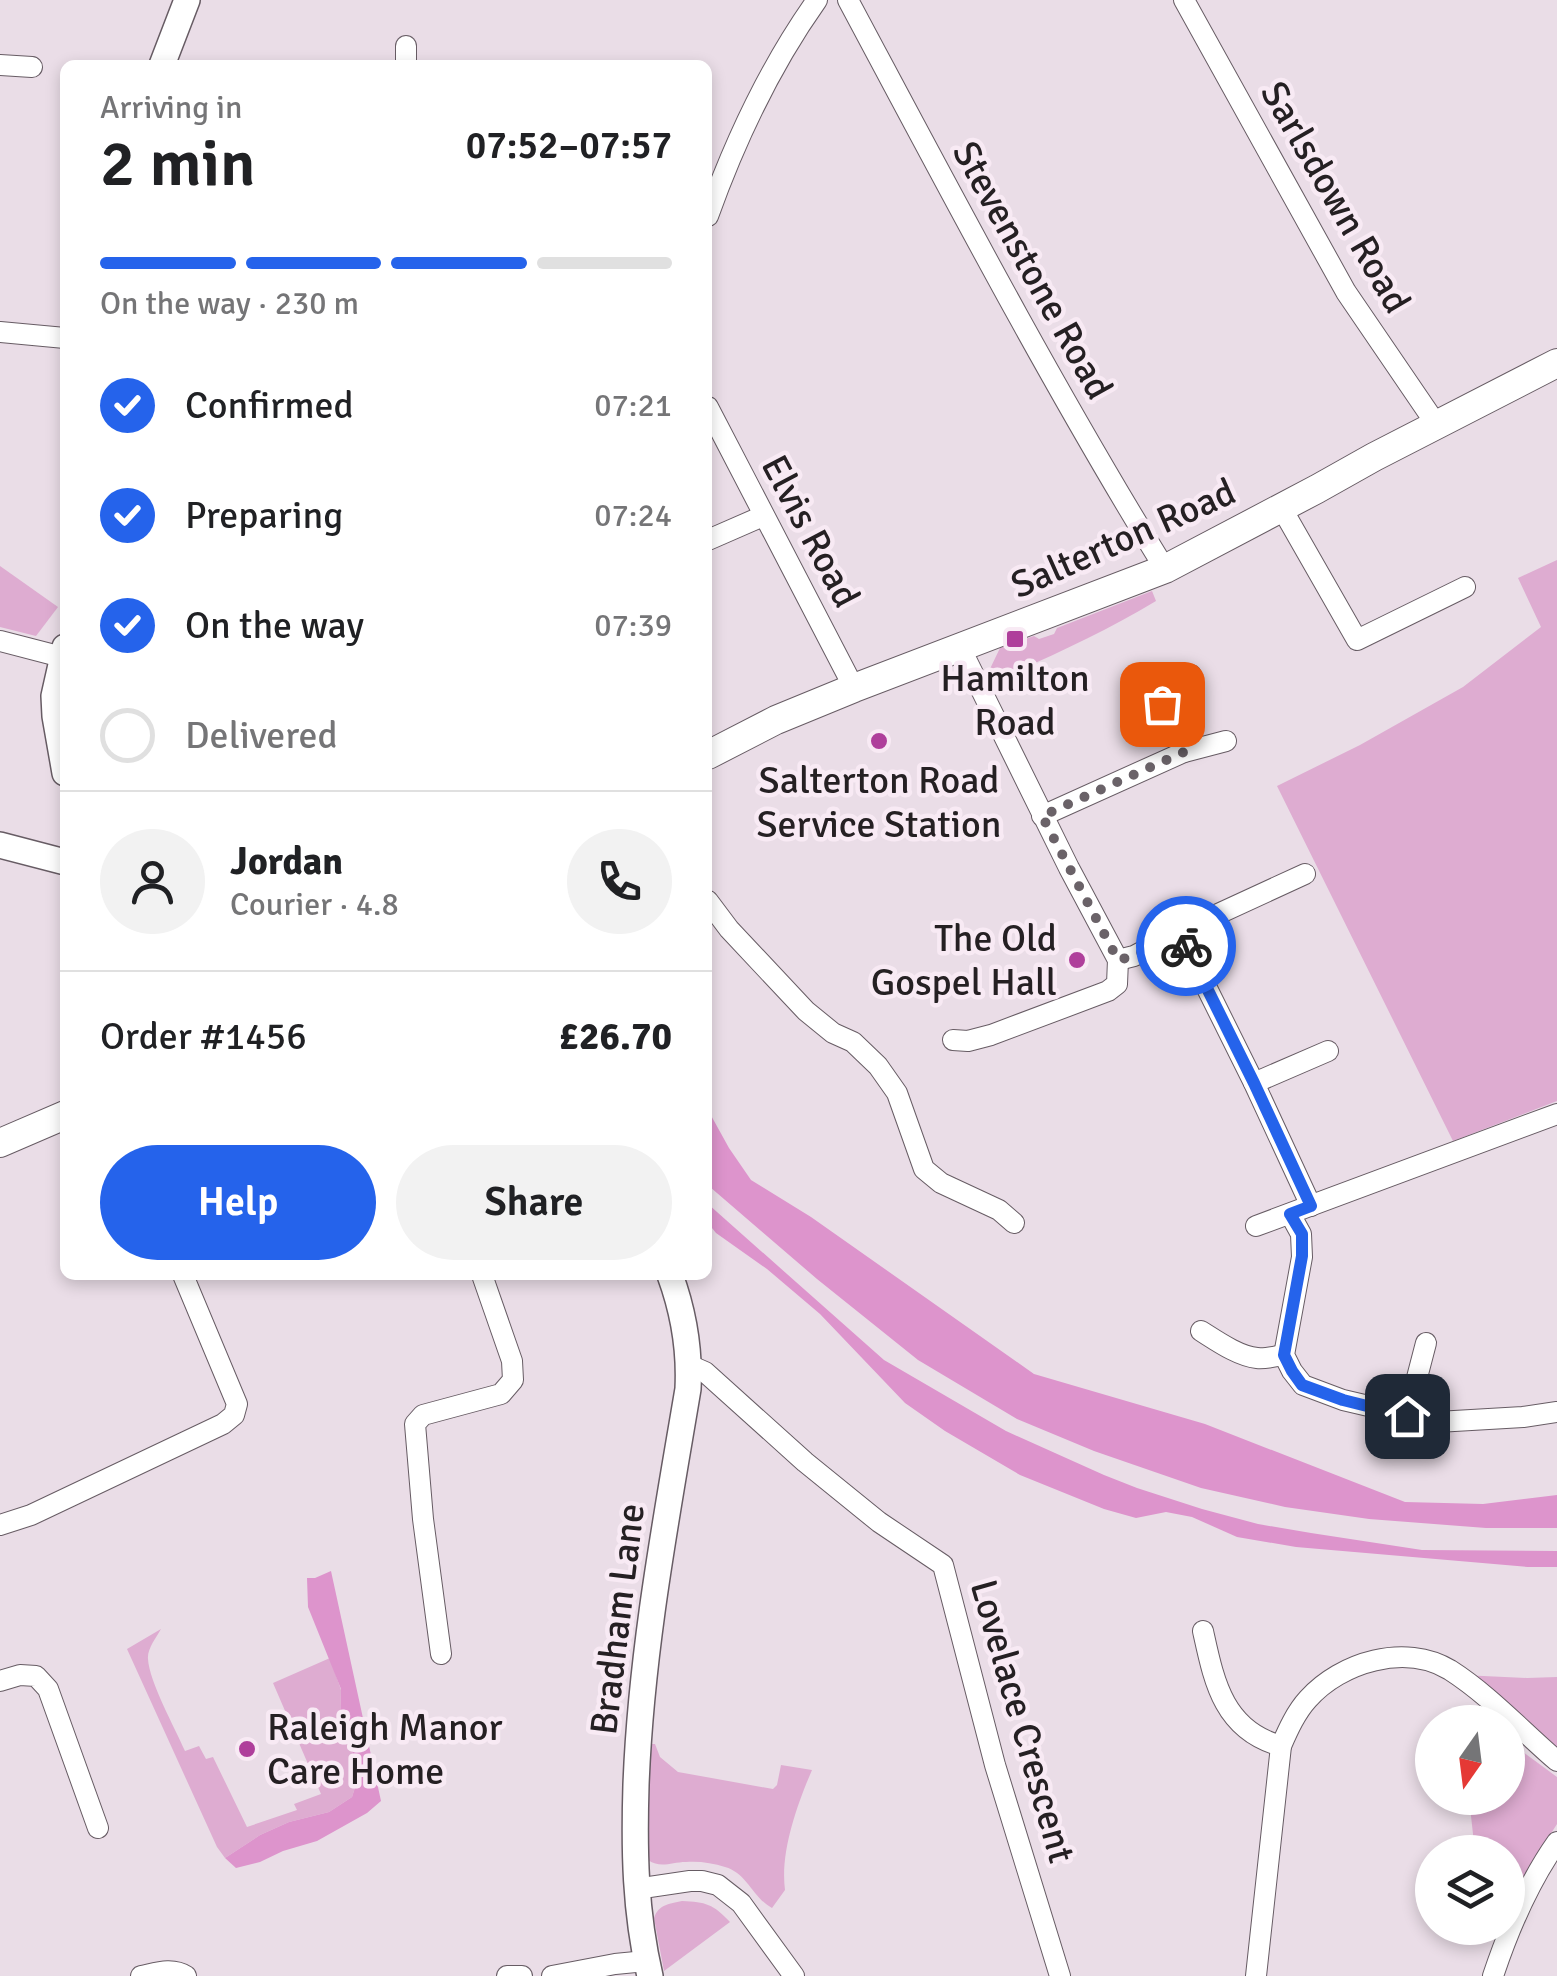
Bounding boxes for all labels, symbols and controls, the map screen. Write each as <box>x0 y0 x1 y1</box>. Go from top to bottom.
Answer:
street label: Sarlsdown Road <box>1250 73 1421 321</box>
text: Arriving in <box>100 88 242 127</box>
text: 07:52–07:57 <box>466 122 672 169</box>
text: 2 min <box>100 124 256 204</box>
street label: Stevenstone Road <box>942 133 1123 408</box>
text: On the way · 230 m <box>100 284 359 323</box>
icon: check <box>100 378 155 433</box>
text: Confirmed <box>185 382 354 429</box>
text: 07:21 <box>594 386 672 425</box>
street label: Elvis Road <box>751 447 870 615</box>
street label: Salterton Road <box>1004 468 1243 609</box>
icon: check <box>100 488 155 543</box>
text: Preparing <box>185 492 343 539</box>
text: 07:24 <box>594 496 672 535</box>
icon: check <box>100 598 155 653</box>
text: On the way <box>185 602 364 649</box>
text: 07:39 <box>594 606 672 645</box>
marker: Hamilton Road <box>1004 628 1026 650</box>
place label: Hamilton Road <box>940 655 1090 746</box>
pin <box>1120 662 1205 747</box>
icon: bag <box>1135 677 1190 732</box>
text: Delivered <box>185 712 338 759</box>
marker: Salterton Road Service Station <box>868 730 890 752</box>
place label: Salterton Road Service Station <box>756 757 1002 848</box>
button: person <box>100 829 205 934</box>
button: phone <box>567 829 672 934</box>
text: Jordan <box>230 838 343 885</box>
text: Courier · 4.8 <box>230 885 399 924</box>
courier <box>1136 896 1236 996</box>
place label: The Old Gospel Hall <box>871 915 1057 1006</box>
icon: bike <box>1159 919 1214 974</box>
marker: The Old Gospel Hall <box>1066 949 1088 971</box>
text: Order #1456 <box>100 1013 307 1060</box>
text: £26.70 <box>559 1013 672 1060</box>
button: Help <box>100 1145 376 1260</box>
button: Share <box>396 1145 672 1260</box>
pin <box>1365 1374 1450 1459</box>
icon: home <box>1380 1389 1435 1444</box>
street label: Bradham Lane <box>580 1501 655 1737</box>
street label: Lovelace Crescent <box>960 1574 1085 1868</box>
place label: Raleigh Manor Care Home <box>267 1704 502 1795</box>
north arrow <box>1415 1705 1525 1815</box>
map controls <box>1415 1705 1525 1945</box>
marker: Raleigh Manor Care Home <box>236 1738 258 1760</box>
button: layers <box>1415 1835 1525 1945</box>

